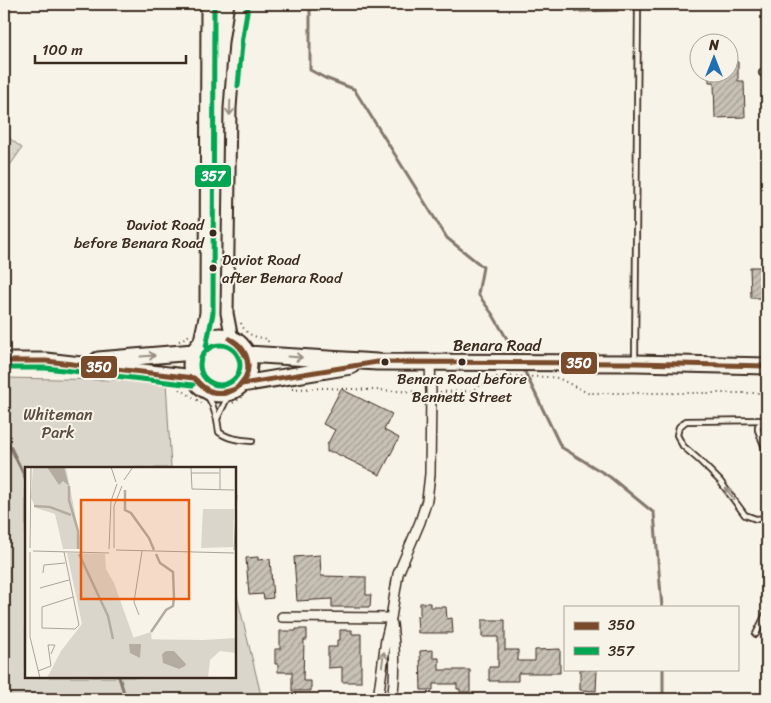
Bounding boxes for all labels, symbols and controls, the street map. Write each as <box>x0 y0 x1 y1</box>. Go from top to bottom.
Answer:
scale bar <box>35 32 186 64</box>
north arrow <box>688 32 738 82</box>
text: N <box>708 33 719 58</box>
text: 100 m <box>42 37 83 63</box>
one-way arrow <box>225 100 235 116</box>
line badge: 357 <box>194 164 232 188</box>
text: 357 <box>200 164 226 189</box>
place label: Daviot Road before Benara Road <box>74 212 205 256</box>
marker: Daviot Road before Benara Road <box>208 228 218 238</box>
place label: Daviot Road after Benara Road <box>222 247 343 291</box>
marker: Daviot Road after Benara Road <box>208 263 218 273</box>
street label: Benara Road <box>453 331 543 360</box>
one-way arrow <box>139 351 155 361</box>
line badge: 350 <box>560 351 598 375</box>
text: 350 <box>565 351 592 376</box>
one-way arrow <box>287 352 303 361</box>
line badge: 350 <box>80 355 118 379</box>
text: 350 <box>85 355 112 380</box>
unlabelled marker <box>380 357 390 367</box>
marker: Benara Road before Bennett Street <box>457 357 467 367</box>
place label: Benara Road before Bennett Street <box>397 366 527 410</box>
park label: Whiteman Park <box>23 400 93 447</box>
inset map <box>25 467 236 678</box>
one-way arrow <box>725 487 735 501</box>
legend <box>564 606 738 670</box>
text: 350 <box>608 612 635 638</box>
text: 357 <box>608 638 635 664</box>
one-way arrow <box>378 651 388 667</box>

